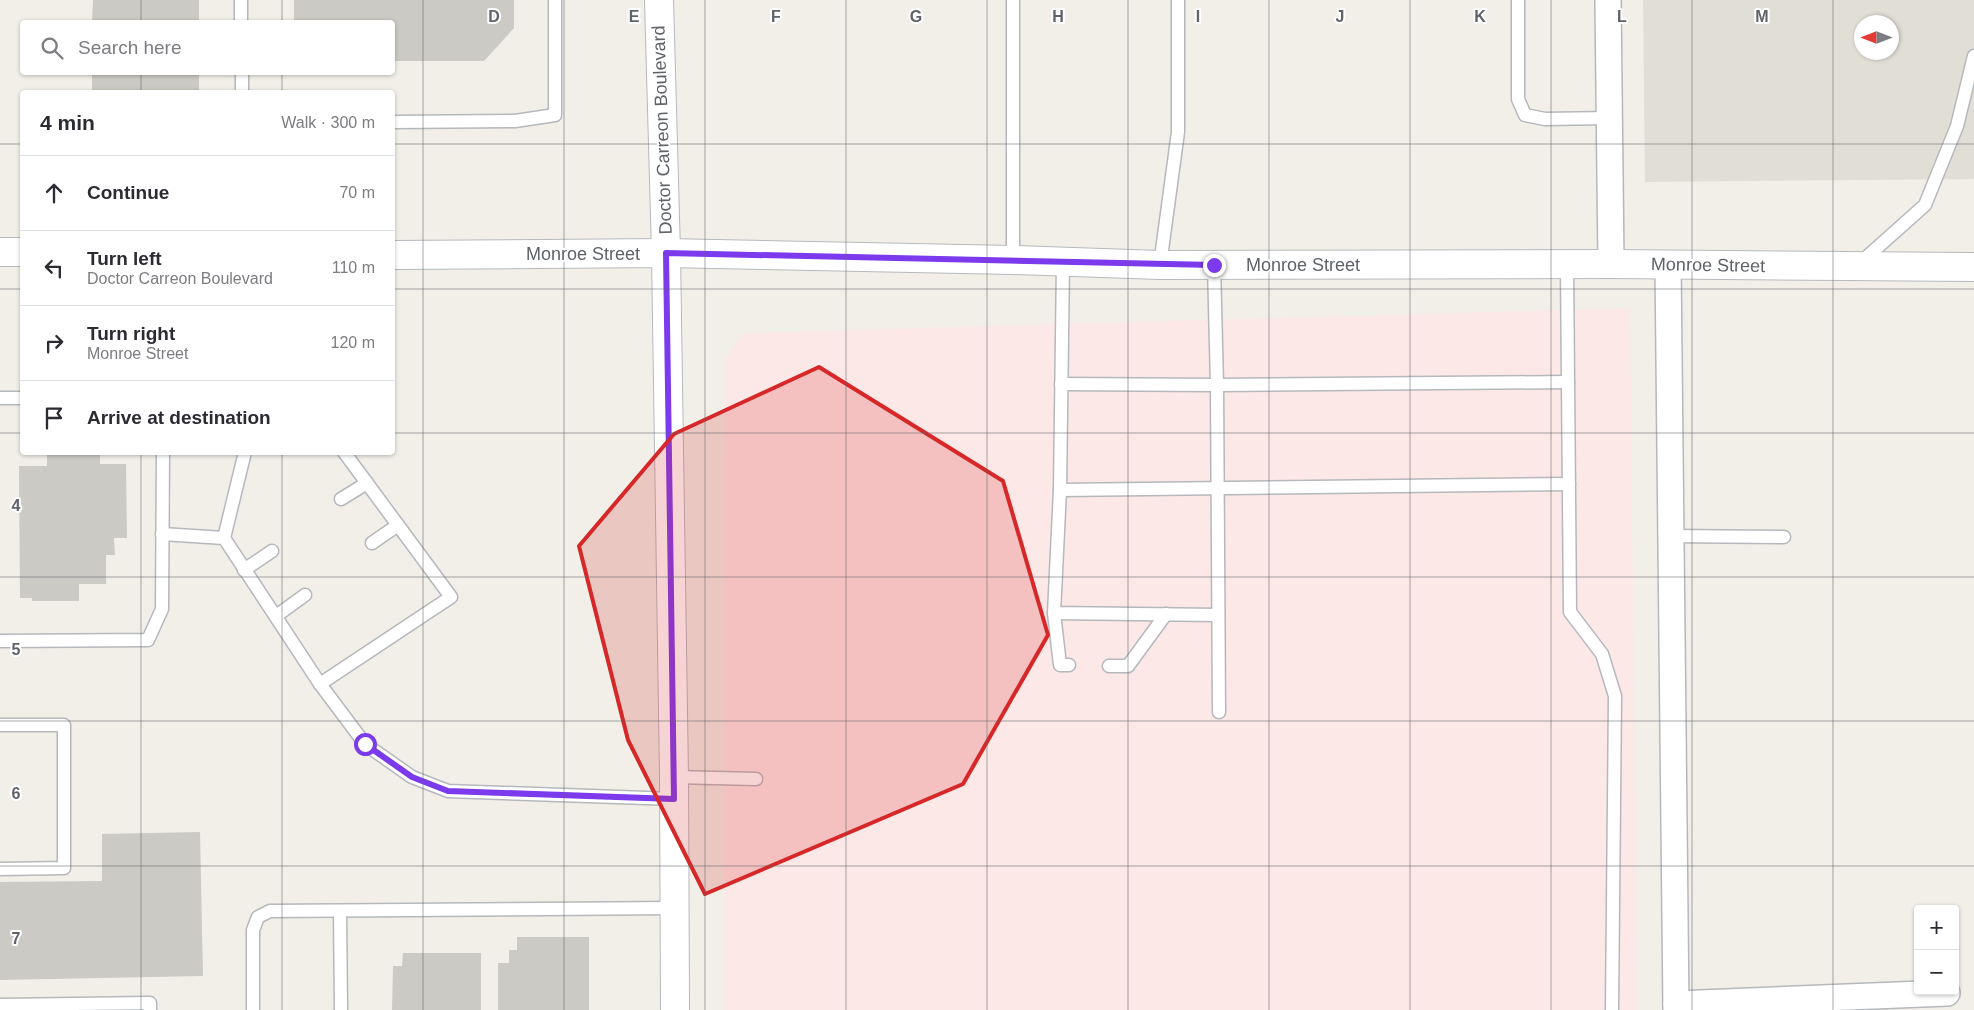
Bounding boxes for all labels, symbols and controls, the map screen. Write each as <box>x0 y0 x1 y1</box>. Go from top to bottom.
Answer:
text: D <box>488 8 500 25</box>
text: E <box>629 8 640 25</box>
text: F <box>771 8 781 25</box>
text: G <box>910 8 922 25</box>
text: H <box>1052 8 1064 25</box>
text: I <box>1196 8 1200 25</box>
text: J <box>1336 8 1344 25</box>
text: K <box>1474 8 1486 25</box>
text: L <box>1617 8 1627 25</box>
text: M <box>1755 8 1769 25</box>
north arrow <box>1854 15 1899 60</box>
search box <box>20 20 395 75</box>
street label: Doctor Carreon Boulevard <box>648 25 676 235</box>
icon: search <box>38 34 66 62</box>
text: Search here <box>78 37 182 58</box>
text: 4 min <box>40 111 95 134</box>
text: Walk · 300 m <box>281 114 375 131</box>
icon: ahead <box>40 179 68 207</box>
text: Continue <box>87 182 169 203</box>
text: 70 m <box>339 184 375 201</box>
street label: Monroe Street <box>526 244 640 264</box>
text: Turn left <box>87 248 162 269</box>
icon: left <box>40 254 68 282</box>
route end <box>1203 254 1226 277</box>
street label: Monroe Street <box>1651 254 1765 276</box>
street label: Monroe Street <box>1246 255 1360 275</box>
text: 110 m <box>332 259 375 276</box>
text: Doctor Carreon Boulevard <box>87 270 273 287</box>
text: Turn right <box>87 323 175 344</box>
icon: right <box>40 329 68 357</box>
text: 120 m <box>331 334 375 351</box>
text: Monroe Street <box>87 345 188 362</box>
icon: arrive <box>40 404 68 432</box>
text: Arrive at destination <box>87 407 271 428</box>
text: 4 <box>12 497 21 514</box>
text: 5 <box>12 641 21 658</box>
route start <box>354 733 377 756</box>
text: 6 <box>12 785 21 802</box>
map controls <box>1914 905 1959 995</box>
button: + <box>1914 905 1959 950</box>
text: 7 <box>12 930 21 947</box>
button: − <box>1914 950 1959 995</box>

